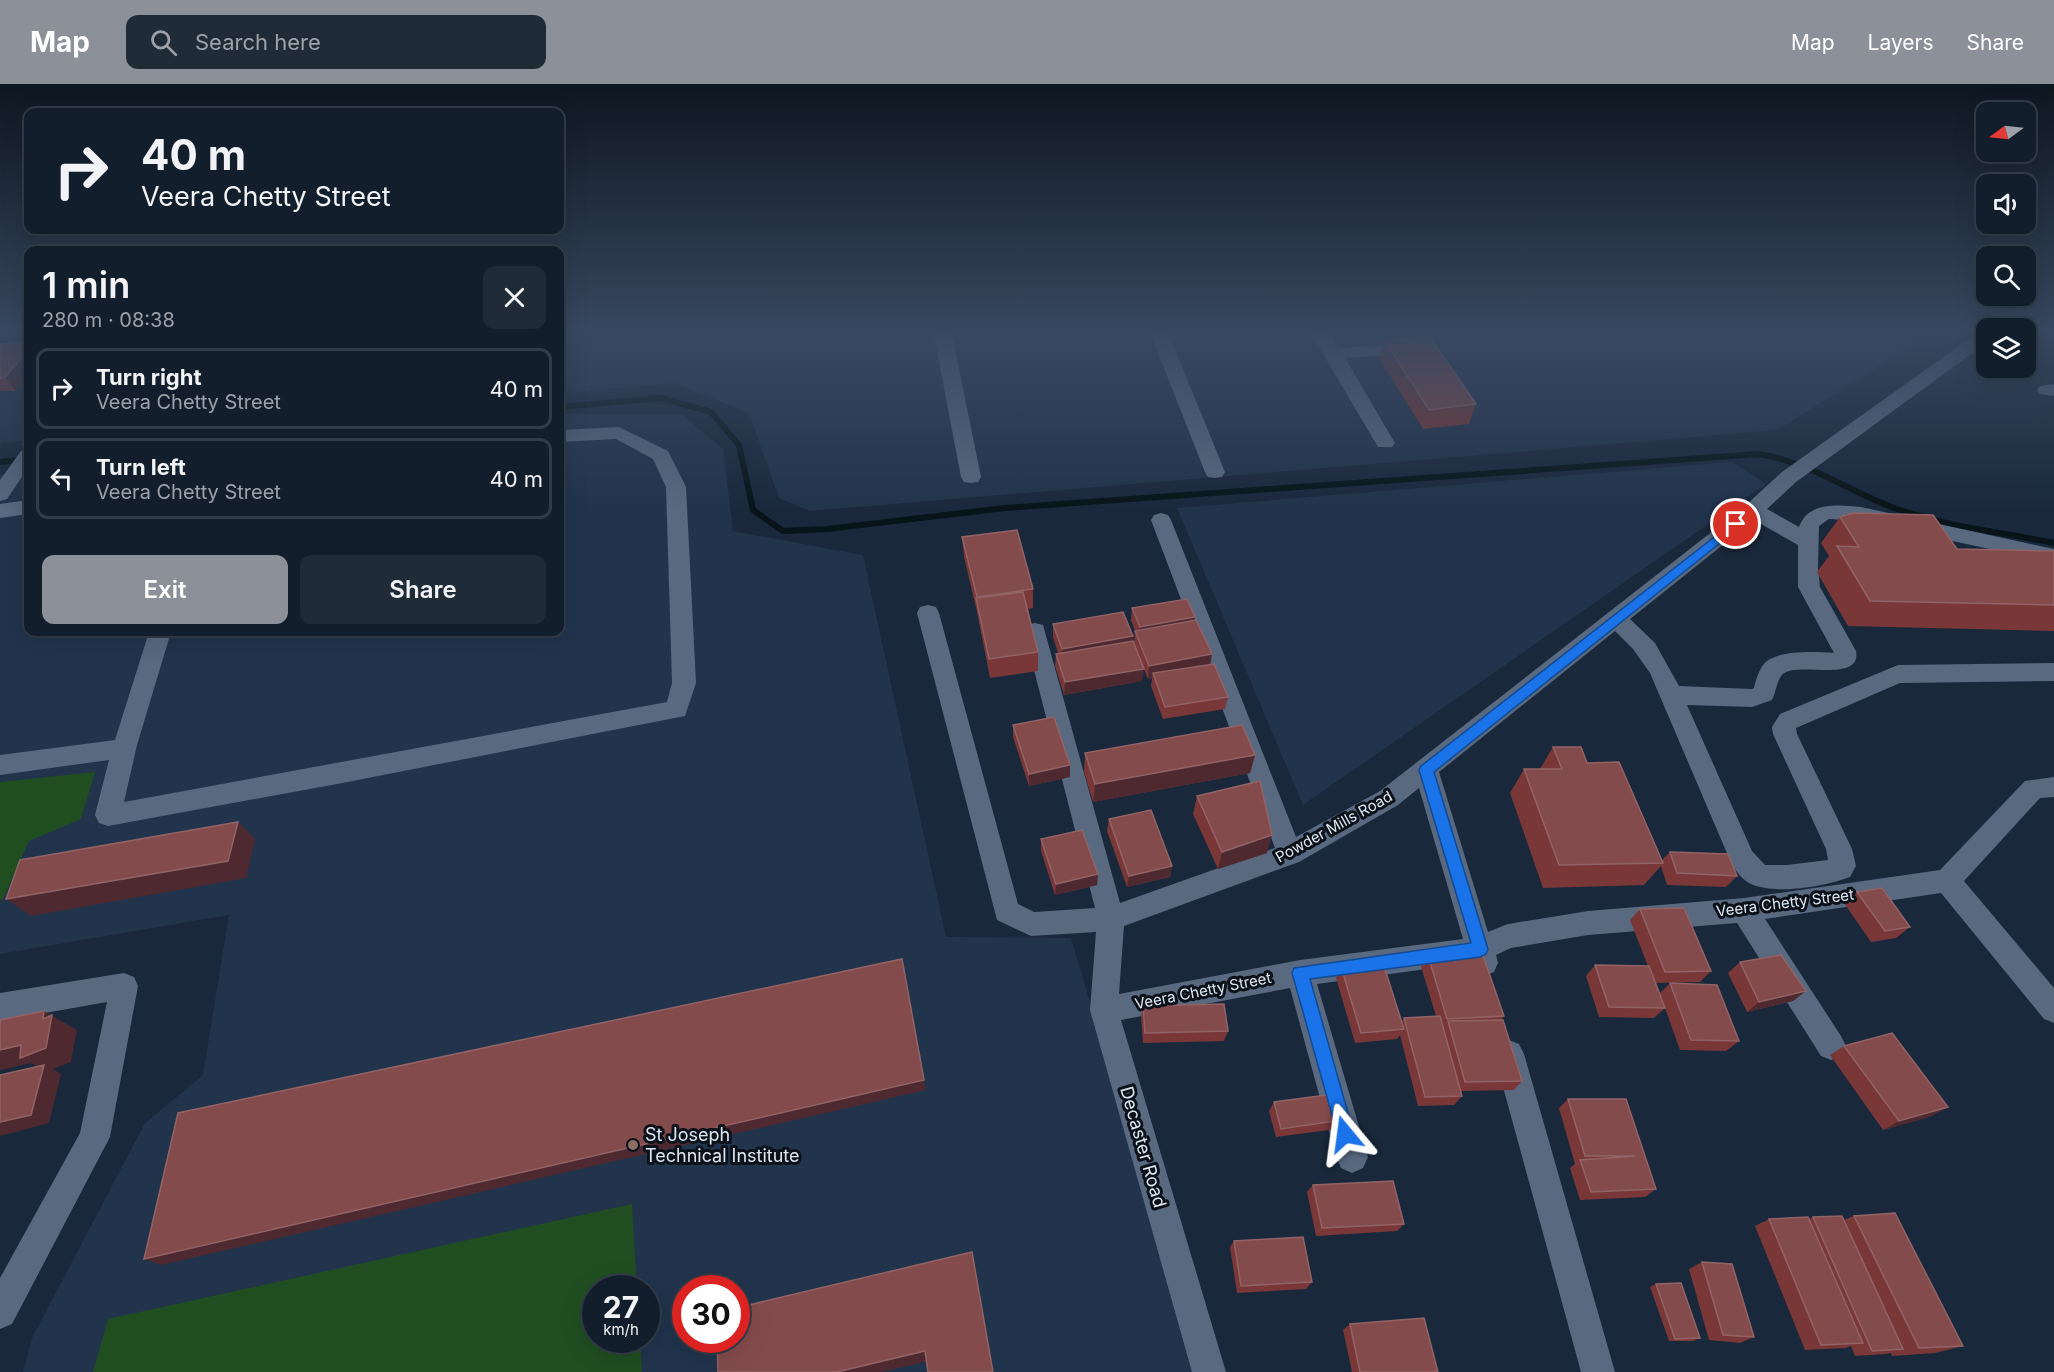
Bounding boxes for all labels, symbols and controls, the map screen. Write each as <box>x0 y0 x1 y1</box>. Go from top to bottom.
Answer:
search box <box>126 15 546 69</box>
text: Map <box>30 25 90 59</box>
icon: search <box>147 26 180 59</box>
text: Search here <box>195 29 321 55</box>
text: Map <box>1791 30 1835 55</box>
text: Layers <box>1868 30 1934 55</box>
text: Share <box>1967 30 2024 55</box>
north arrow <box>1976 102 2036 162</box>
map controls <box>1976 102 2036 378</box>
text: 40 m <box>141 129 246 180</box>
icon: right <box>42 132 120 210</box>
button: sound <box>1976 174 2036 234</box>
text: Veera Chetty Street <box>141 180 391 213</box>
button: search <box>1976 246 2036 306</box>
text: 1 min <box>42 263 130 307</box>
button: close <box>483 266 546 329</box>
text: 280 m · 08:38 <box>42 308 175 332</box>
button: layers <box>1976 318 2036 378</box>
text: Turn right <box>96 364 202 390</box>
icon: right <box>45 372 78 405</box>
text: 40 m <box>489 376 543 402</box>
text: Veera Chetty Street <box>96 390 281 414</box>
text: Turn left <box>96 454 186 480</box>
icon: left <box>45 462 78 495</box>
text: 40 m <box>489 466 543 492</box>
text: Veera Chetty Street <box>96 480 281 504</box>
pin <box>1710 498 1761 549</box>
icon: arrive <box>1719 507 1752 540</box>
button: Exit <box>42 555 288 624</box>
button: Share <box>300 555 546 624</box>
street label: Powder Mills Road <box>1272 787 1396 867</box>
street label: Veera Chetty Street <box>1715 885 1855 920</box>
street label: Veera Chetty Street <box>1133 968 1273 1013</box>
street label: Decaster Road <box>1116 1084 1171 1210</box>
position arrow <box>1313 1102 1377 1166</box>
place label: St Joseph Technical Institute <box>645 1124 800 1166</box>
marker: St Joseph Technical Institute <box>626 1138 640 1152</box>
speed limit sign: 30 <box>672 1275 750 1353</box>
text: 27 <box>603 1289 639 1325</box>
text: km/h <box>603 1320 639 1339</box>

